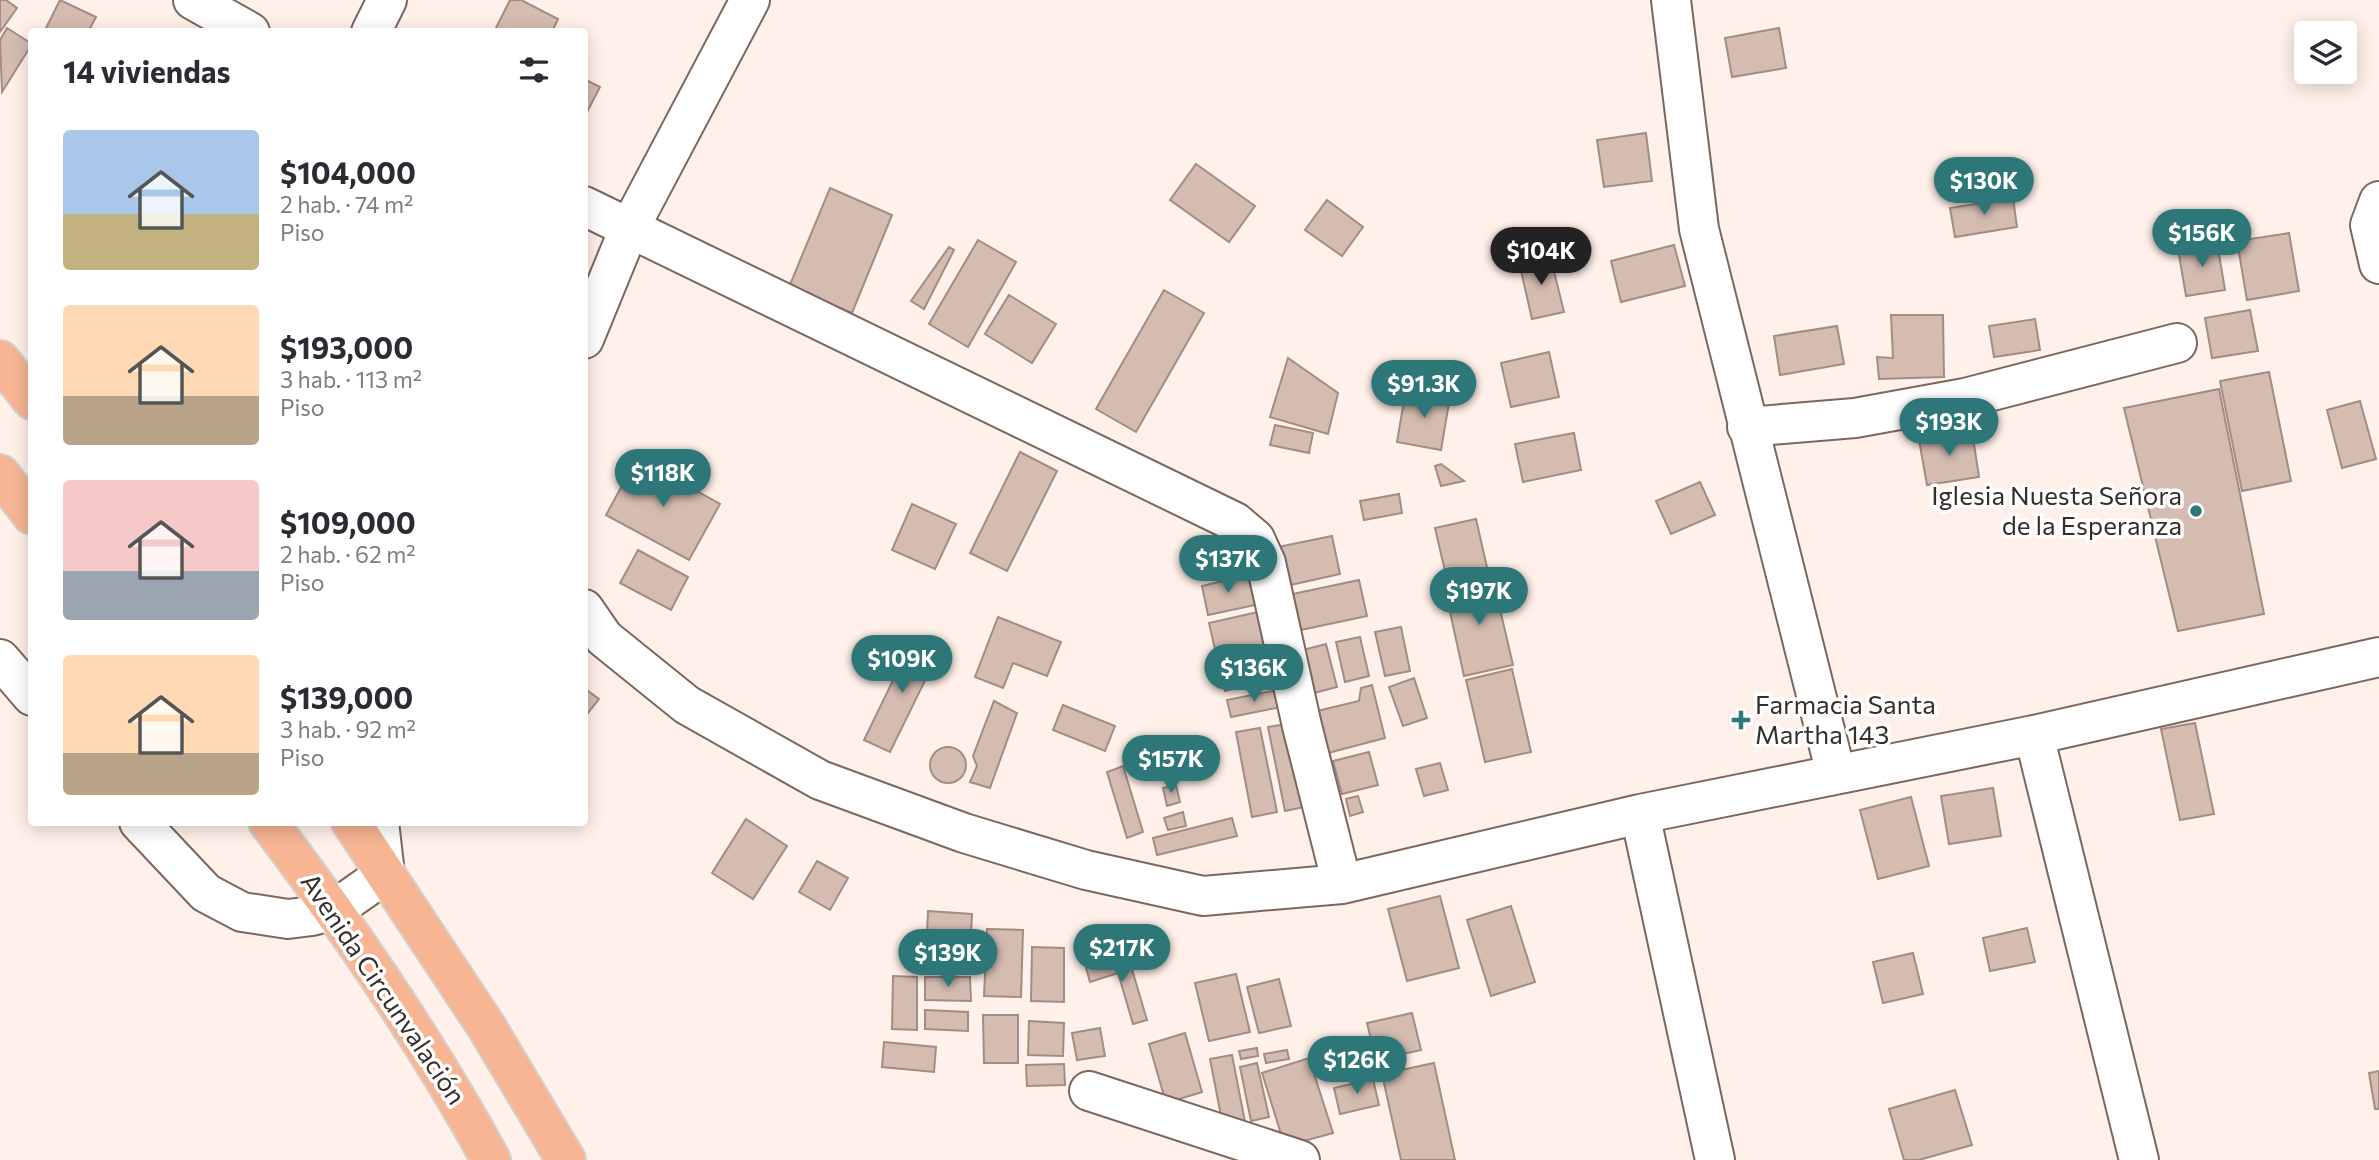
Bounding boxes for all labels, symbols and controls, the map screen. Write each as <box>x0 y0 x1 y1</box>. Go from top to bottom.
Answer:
map controls <box>2294 21 2357 84</box>
button: layers <box>2294 21 2357 84</box>
icon: filters <box>515 51 553 89</box>
text: 14 viviendas <box>63 52 231 89</box>
text: $104,000 <box>280 153 416 190</box>
icon: home <box>119 158 203 242</box>
pin: $130K <box>1935 158 2033 217</box>
text: $130K <box>1950 166 2018 194</box>
text: 2 hab. · 74 m² <box>280 190 413 218</box>
pin: $156K <box>2153 210 2251 269</box>
text: Piso <box>280 218 325 246</box>
text: $156K <box>2168 218 2236 246</box>
pin: $104K <box>1492 228 1590 287</box>
text: $104K <box>1506 236 1576 264</box>
text: $193,000 <box>280 328 413 365</box>
icon: home <box>119 333 203 417</box>
pin: $91.3K <box>1367 360 1481 420</box>
text: 3 hab. · 113 m² <box>280 365 422 393</box>
text: $91.3K <box>1387 369 1461 397</box>
text: Piso <box>280 393 325 421</box>
pin: $193K <box>1900 398 1998 458</box>
text: $193K <box>1915 407 1983 435</box>
pin: $118K <box>614 449 712 509</box>
text: $118K <box>631 458 695 486</box>
place label: Iglesia Nuesta Señora de la Esperanza <box>1931 479 2182 540</box>
text: $109,000 <box>280 503 416 540</box>
marker: Iglesia Nuesta Señora de la Esperanza <box>2188 503 2204 519</box>
icon: home <box>119 508 203 592</box>
pin: $137K <box>1179 536 1277 595</box>
text: 2 hab. · 62 m² <box>280 540 415 568</box>
text: $137K <box>1195 544 1261 572</box>
text: Piso <box>280 568 325 596</box>
pin: $197K <box>1430 568 1528 627</box>
text: $197K <box>1446 576 1512 604</box>
pin: $109K <box>853 636 951 695</box>
text: $109K <box>867 644 937 672</box>
pin: $136K <box>1205 644 1303 704</box>
text: $136K <box>1220 653 1288 681</box>
text: $139,000 <box>280 678 413 715</box>
icon: home <box>119 683 203 767</box>
place label: Farmacia Santa Martha 143 <box>1755 688 1936 749</box>
marker: Farmacia Santa Martha 143 <box>1733 712 1749 728</box>
text: 3 hab. · 92 m² <box>280 715 416 743</box>
pin: $157K <box>1122 736 1220 795</box>
text: Piso <box>280 743 325 771</box>
text: $157K <box>1138 744 1204 772</box>
street label: Avenida Circunvalación <box>295 867 473 1110</box>
pin: $217K <box>1073 925 1171 984</box>
pin: $139K <box>899 930 997 989</box>
text: $217K <box>1089 933 1155 961</box>
text: $139K <box>914 938 982 966</box>
pin: $126K <box>1308 1036 1406 1096</box>
text: $126K <box>1324 1045 1390 1073</box>

